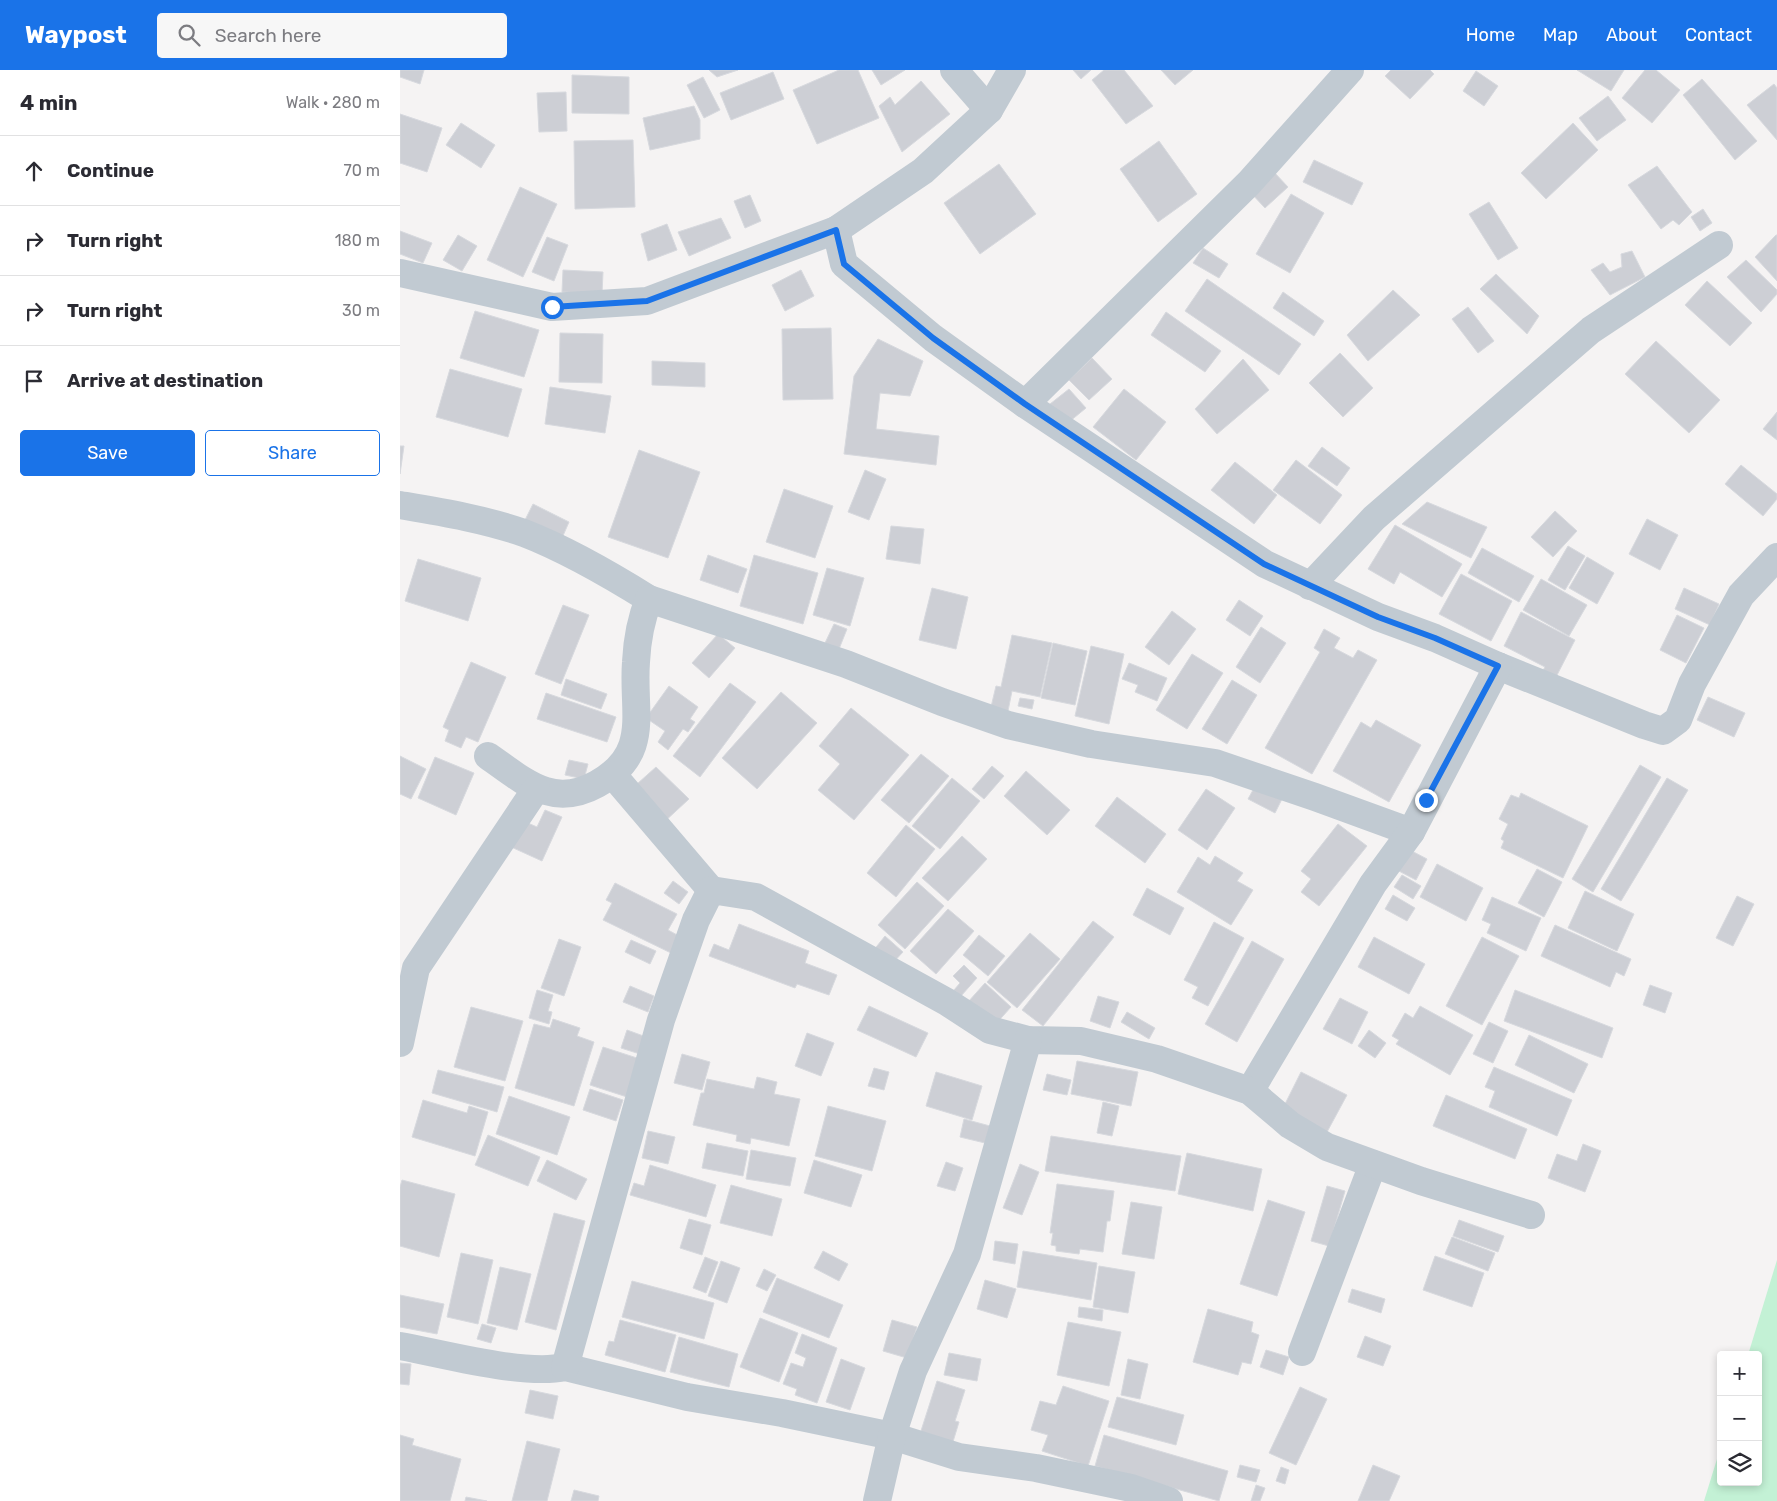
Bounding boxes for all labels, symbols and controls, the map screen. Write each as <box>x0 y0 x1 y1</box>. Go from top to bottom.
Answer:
search box <box>157 13 507 58</box>
text: Waypost <box>25 21 127 49</box>
icon: search <box>175 21 203 49</box>
text: Search here <box>215 24 321 47</box>
text: Home <box>1466 24 1515 46</box>
text: Map <box>1543 24 1578 46</box>
text: About <box>1606 24 1657 46</box>
text: Contact <box>1685 24 1752 46</box>
text: 4 min <box>20 90 78 115</box>
text: Walk · 280 m <box>286 93 380 112</box>
icon: ahead <box>20 157 48 185</box>
text: Continue <box>67 159 154 182</box>
text: 70 m <box>343 161 380 180</box>
icon: right <box>20 227 48 255</box>
text: Turn right <box>67 229 162 252</box>
text: 180 m <box>335 231 380 250</box>
route start <box>541 296 564 319</box>
icon: right <box>20 297 48 325</box>
text: Turn right <box>67 299 162 322</box>
text: 30 m <box>342 301 380 320</box>
icon: arrive <box>20 367 48 395</box>
text: Arrive at destination <box>67 369 263 392</box>
button: Save <box>20 430 195 476</box>
button: Share <box>205 430 380 476</box>
route end <box>1415 789 1438 812</box>
map controls <box>1717 1351 1762 1486</box>
button: + <box>1717 1351 1762 1396</box>
button: − <box>1717 1396 1762 1441</box>
button: layers <box>1717 1441 1762 1486</box>

